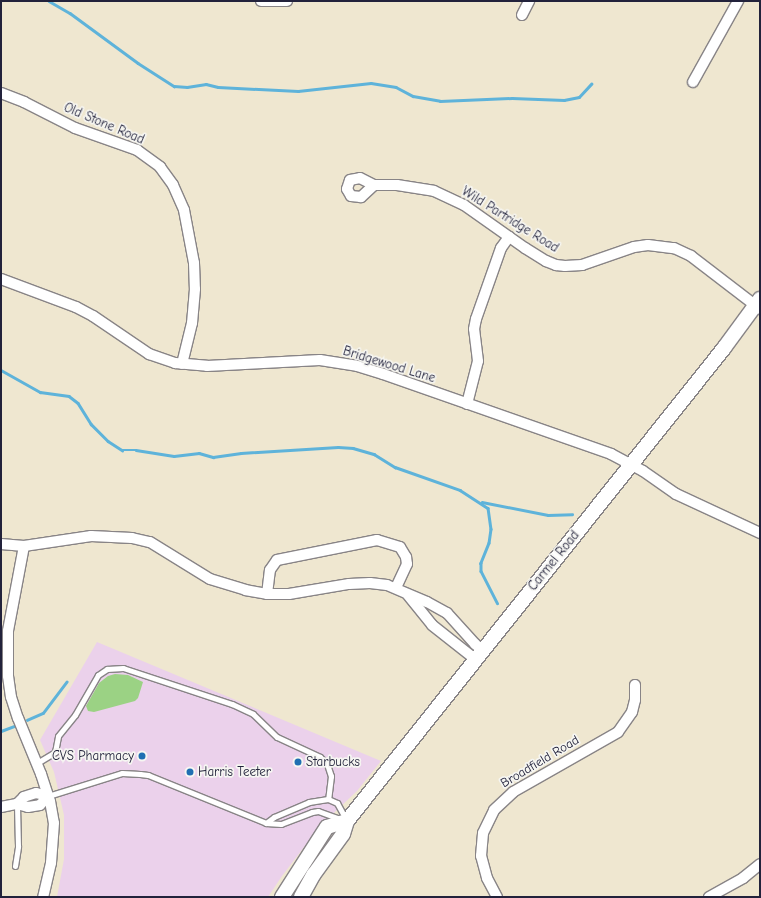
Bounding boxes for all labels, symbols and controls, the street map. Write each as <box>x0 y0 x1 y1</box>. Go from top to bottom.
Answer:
street label: Old Stone Road <box>61 100 147 148</box>
street label: Wild Partridge Road <box>459 184 561 256</box>
street label: Bridgewood Lane <box>341 344 437 386</box>
street label: Carmel Road <box>525 528 583 594</box>
street label: Broadfield Road <box>498 732 582 792</box>
place label: CVS Pharmacy <box>52 748 134 764</box>
marker: CVS Pharmacy <box>137 751 147 761</box>
place label: Starbucks <box>306 754 360 770</box>
marker: Starbucks <box>293 757 303 767</box>
place label: Harris Teeter <box>198 764 271 780</box>
marker: Harris Teeter <box>185 767 195 777</box>

